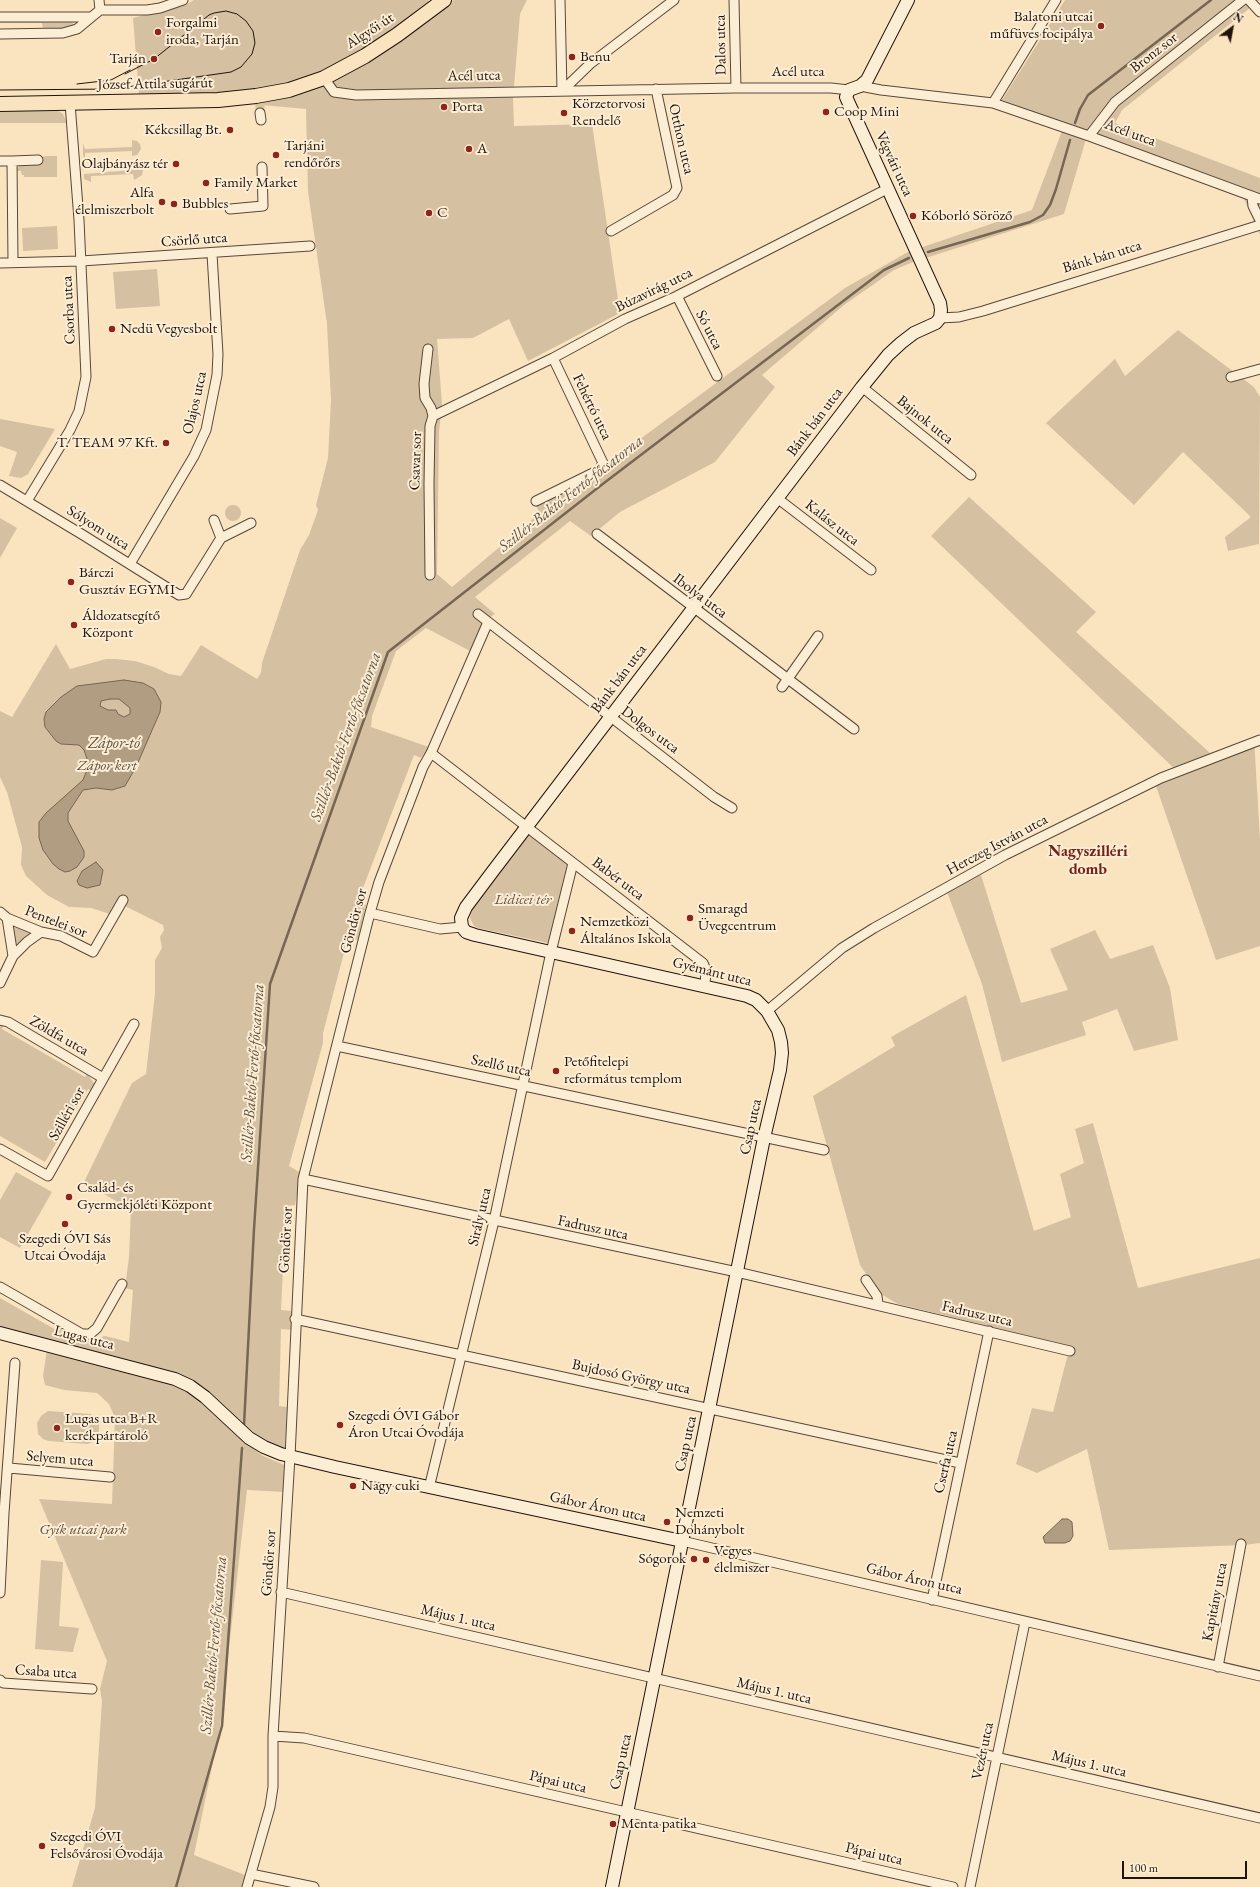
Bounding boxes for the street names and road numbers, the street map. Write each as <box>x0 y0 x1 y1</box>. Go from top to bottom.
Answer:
street label: Algyői út <box>343 9 397 53</box>
street label: Dalos utca <box>711 15 731 75</box>
street label: Bronz sor <box>1127 29 1181 77</box>
street label: Acél utca <box>771 63 825 81</box>
street label: Acél utca <box>447 67 501 85</box>
street label: József Attila sugárút <box>97 74 213 94</box>
street label: Otthon utca <box>664 102 698 176</box>
street label: Acél utca <box>1102 115 1158 151</box>
street label: Végvári utca <box>871 129 917 199</box>
street label: Csörlő utca <box>160 229 228 251</box>
street label: Bánk bán utca <box>1060 236 1144 278</box>
street label: Búzavirág utca <box>613 264 695 316</box>
street label: Csorba utca <box>58 275 80 345</box>
street label: Só utca <box>691 307 727 353</box>
street label: Olajos utca <box>179 370 211 436</box>
street label: Fehértó utca <box>568 371 616 443</box>
street label: Bánk bán utca <box>783 384 847 460</box>
street label: Bajnok utca <box>893 392 957 448</box>
street label: Csavar sor <box>406 431 426 491</box>
street label: Kalász utca <box>801 496 863 550</box>
street label: Sólyom utca <box>63 502 133 554</box>
street label: Ibolya utca <box>669 570 731 622</box>
street label: Bánk bán utca <box>587 641 651 717</box>
street label: Dolgos utca <box>617 702 683 758</box>
street label: Herczeg István utca <box>943 811 1051 879</box>
street label: Babér utca <box>588 854 648 904</box>
street label: Göndör sor <box>337 887 371 955</box>
street label: Pentelei sor <box>22 902 90 942</box>
street label: Gyémánt utca <box>671 954 753 990</box>
street label: Zöldfa utca <box>26 1012 92 1060</box>
street label: Szellő utca <box>469 1051 533 1081</box>
street label: Szilléri sor <box>45 1084 89 1144</box>
street label: Csap utca <box>736 1097 766 1157</box>
street label: Sirály utca <box>465 1186 495 1248</box>
street label: Göndör sor <box>275 1206 297 1274</box>
street label: Fadrusz utca <box>556 1212 630 1244</box>
street label: Fadrusz utca <box>940 1297 1014 1331</box>
street label: Lugas utca <box>52 1322 116 1354</box>
street label: Bujdosó György utca <box>570 1356 692 1398</box>
street label: Csap utca <box>671 1414 701 1474</box>
street label: Cserfa utca <box>930 1429 962 1495</box>
street label: Selyem utca <box>26 1447 94 1471</box>
street label: Gábor Áron utca <box>548 1488 648 1526</box>
street label: Göndör sor <box>258 1529 280 1597</box>
street label: Gábor Áron utca <box>864 1559 964 1599</box>
street label: Kapitány utca <box>1199 1561 1231 1643</box>
street label: Május 1. utca <box>419 1601 497 1635</box>
street label: Csaba utca <box>14 1661 78 1683</box>
street label: Május 1. utca <box>735 1674 813 1708</box>
street label: Vezér utca <box>968 1721 998 1781</box>
street label: Csap utca <box>606 1732 636 1792</box>
street label: Május 1. utca <box>1050 1747 1128 1781</box>
street label: Pápai utca <box>528 1767 588 1797</box>
street label: Pápai utca <box>844 1839 904 1869</box>

